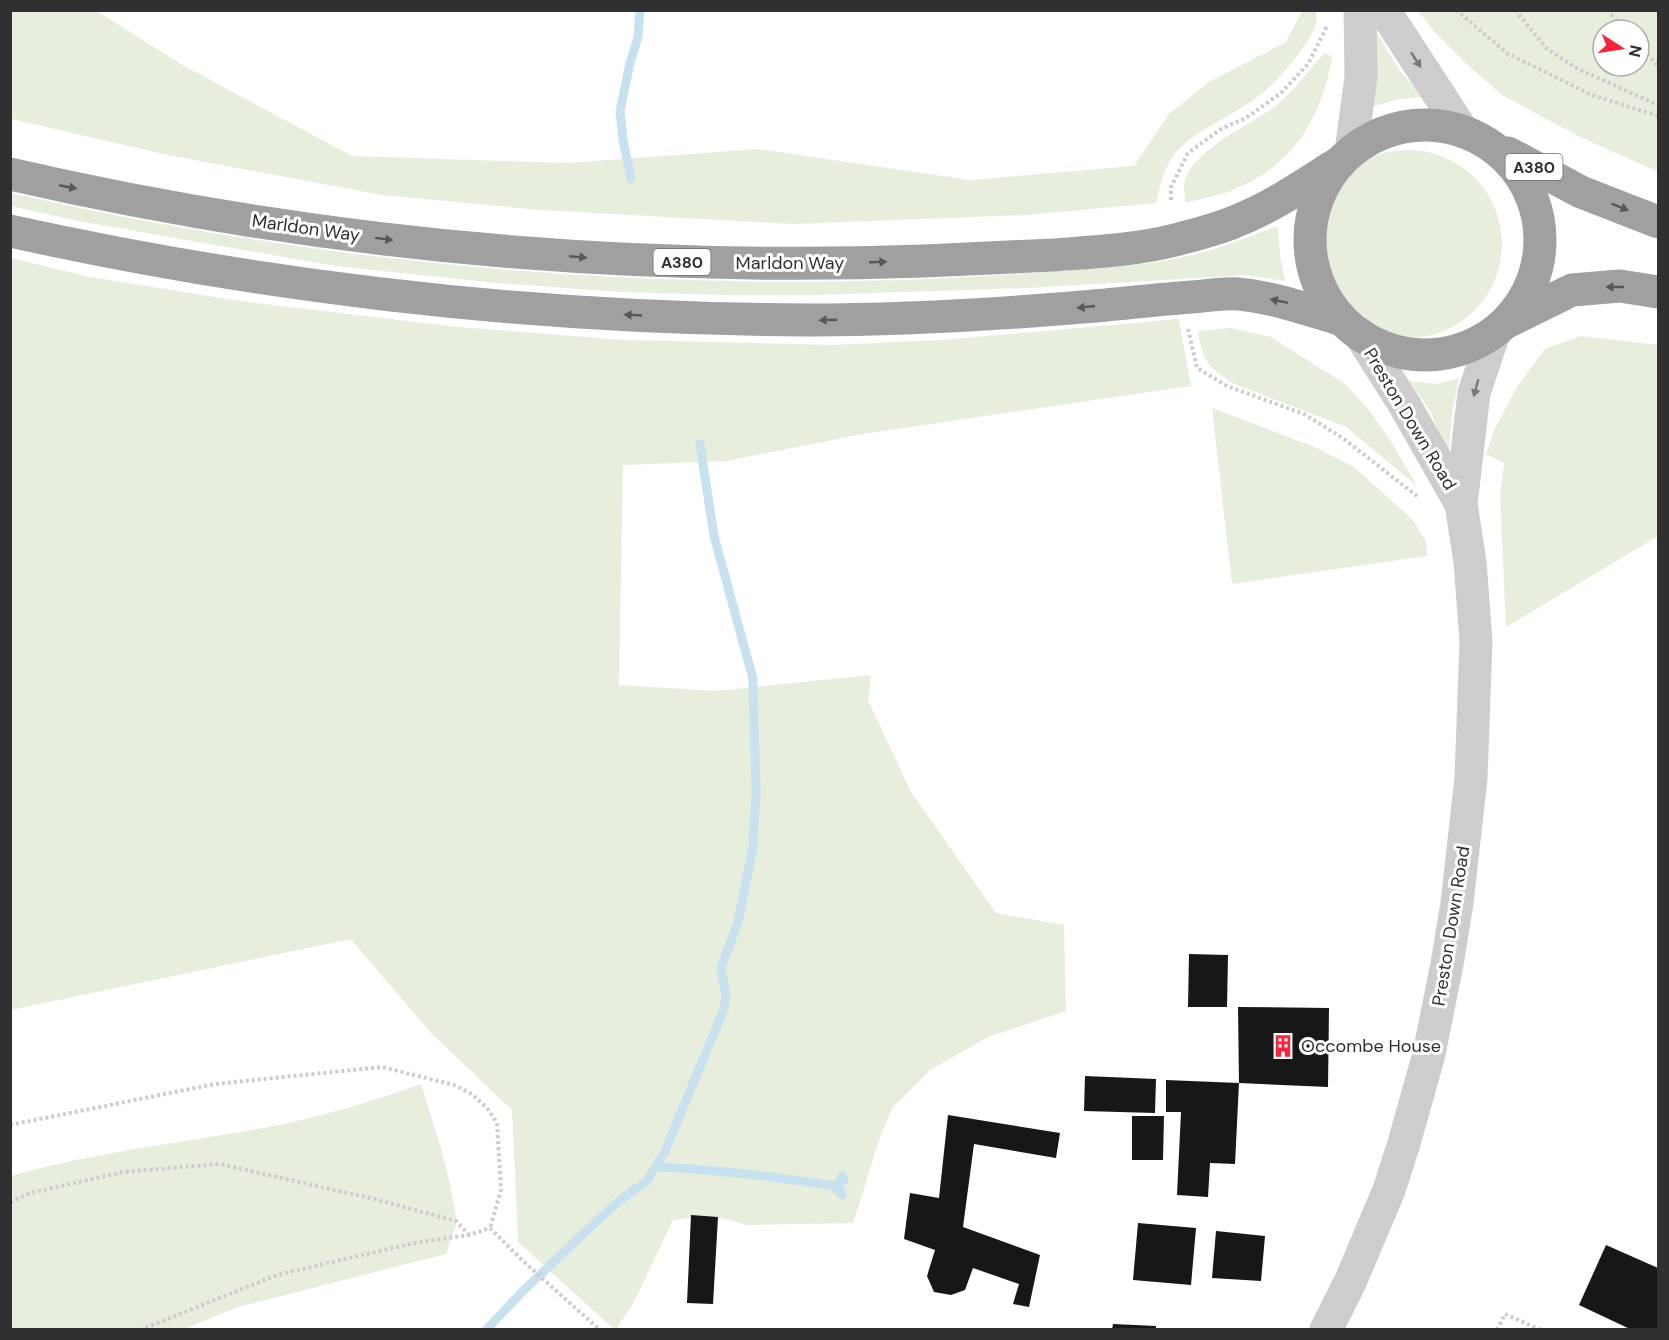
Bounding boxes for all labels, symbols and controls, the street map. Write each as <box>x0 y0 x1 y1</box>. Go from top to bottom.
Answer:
north arrow <box>1591 18 1651 78</box>
text: N <box>1624 43 1647 59</box>
one-way arrow <box>1410 51 1422 67</box>
road number: A380 <box>1506 154 1562 180</box>
one-way arrow <box>58 183 77 192</box>
one-way arrow <box>1611 203 1629 212</box>
street label: Marldon Way <box>250 209 362 247</box>
one-way arrow <box>375 234 394 244</box>
road number: A380 <box>654 249 710 275</box>
street label: Marldon Way <box>736 251 844 275</box>
one-way arrow <box>569 252 588 262</box>
one-way arrow <box>869 258 888 267</box>
one-way arrow <box>1606 282 1625 292</box>
one-way arrow <box>1270 296 1289 305</box>
one-way arrow <box>1076 302 1095 312</box>
one-way arrow <box>624 310 643 319</box>
one-way arrow <box>819 315 838 324</box>
street label: Preston Down Road <box>1358 344 1462 494</box>
one-way arrow <box>1471 379 1480 397</box>
street label: Preston Down Road <box>1426 844 1476 1008</box>
building icon: Occombe House <box>1270 1033 1296 1059</box>
place label: Occombe House <box>1301 1034 1441 1058</box>

